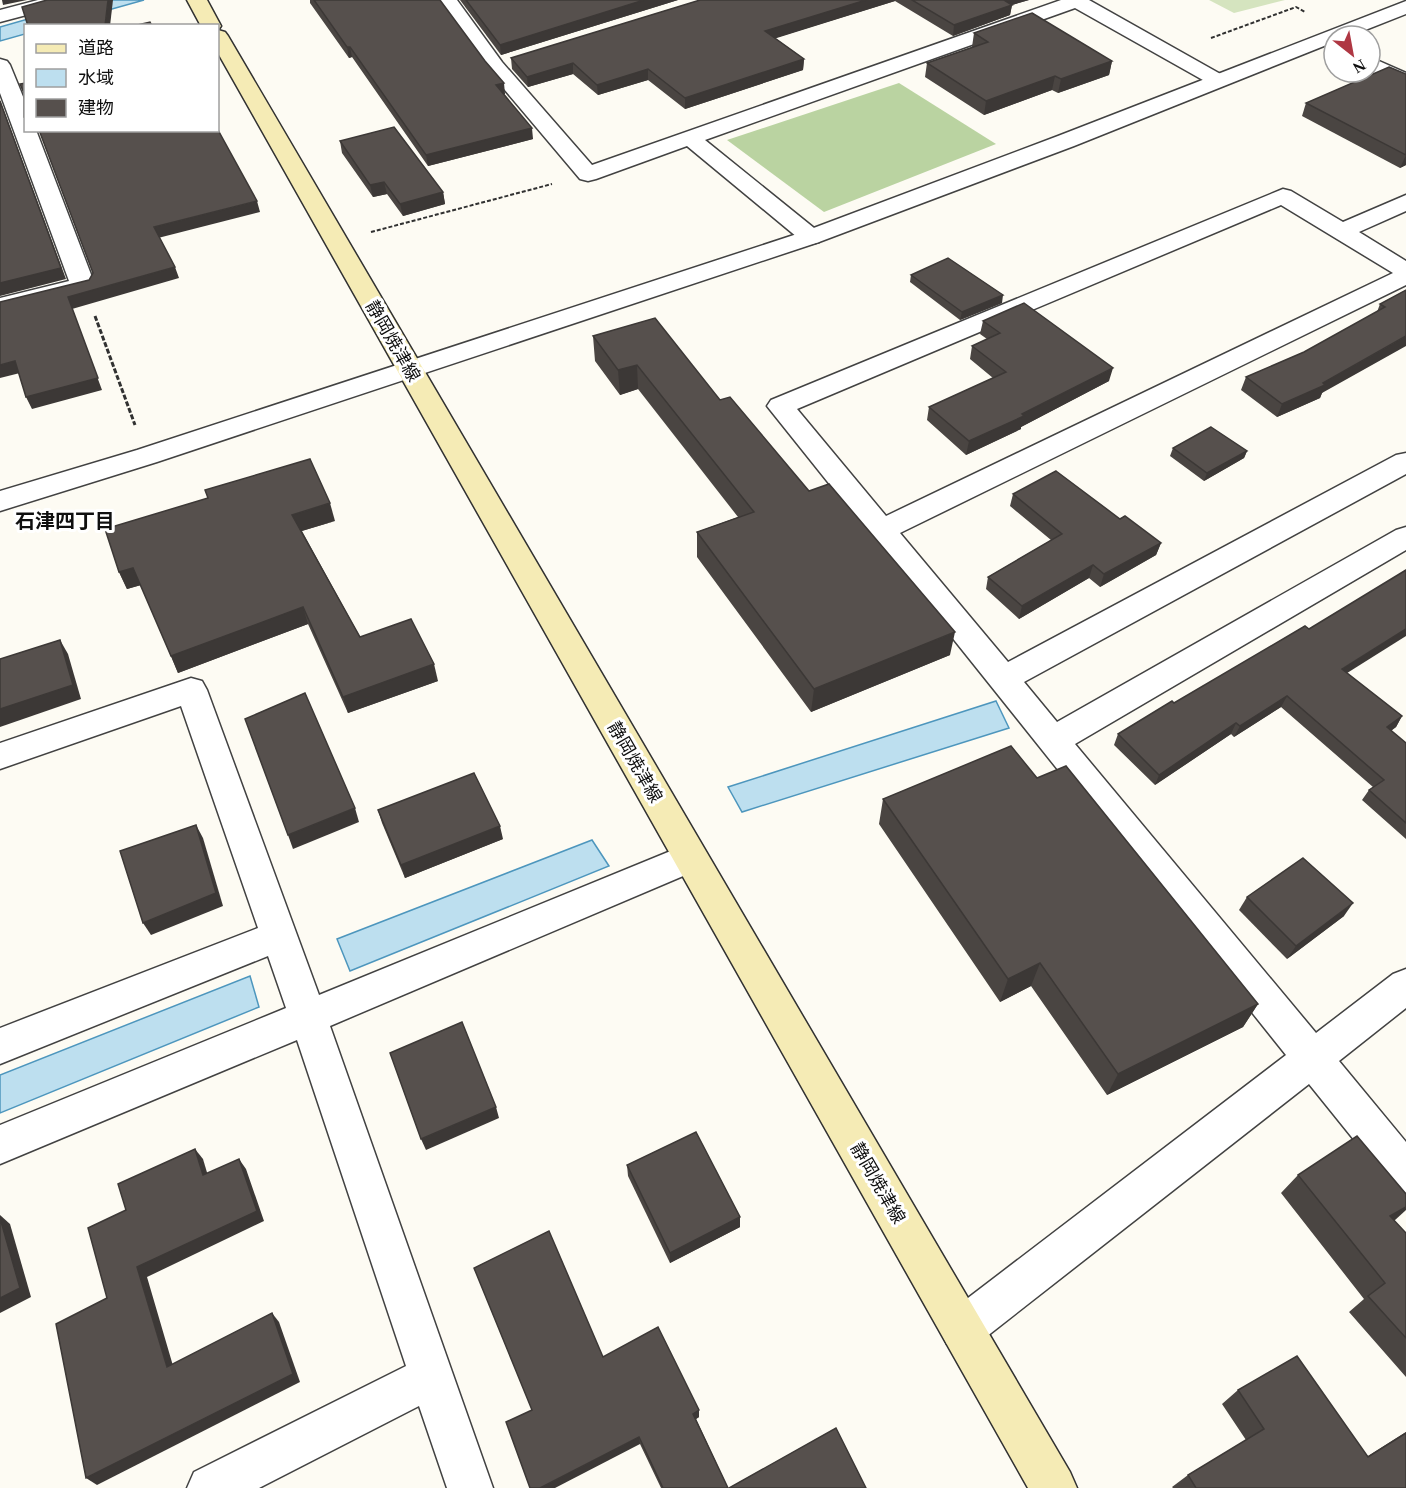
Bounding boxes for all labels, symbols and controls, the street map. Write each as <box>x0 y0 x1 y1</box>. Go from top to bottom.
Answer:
legend <box>24 24 219 132</box>
north arrow <box>1322 24 1382 84</box>
text: 道路 <box>78 38 114 58</box>
text: N <box>1350 56 1369 77</box>
text: 水域 <box>78 68 114 88</box>
text: 建物 <box>78 98 114 118</box>
street label: 静岡焼津線 <box>362 297 424 385</box>
district label: 石津四丁目 <box>15 510 115 532</box>
street label: 静岡焼津線 <box>604 718 666 806</box>
street label: 静岡焼津線 <box>847 1139 909 1227</box>

